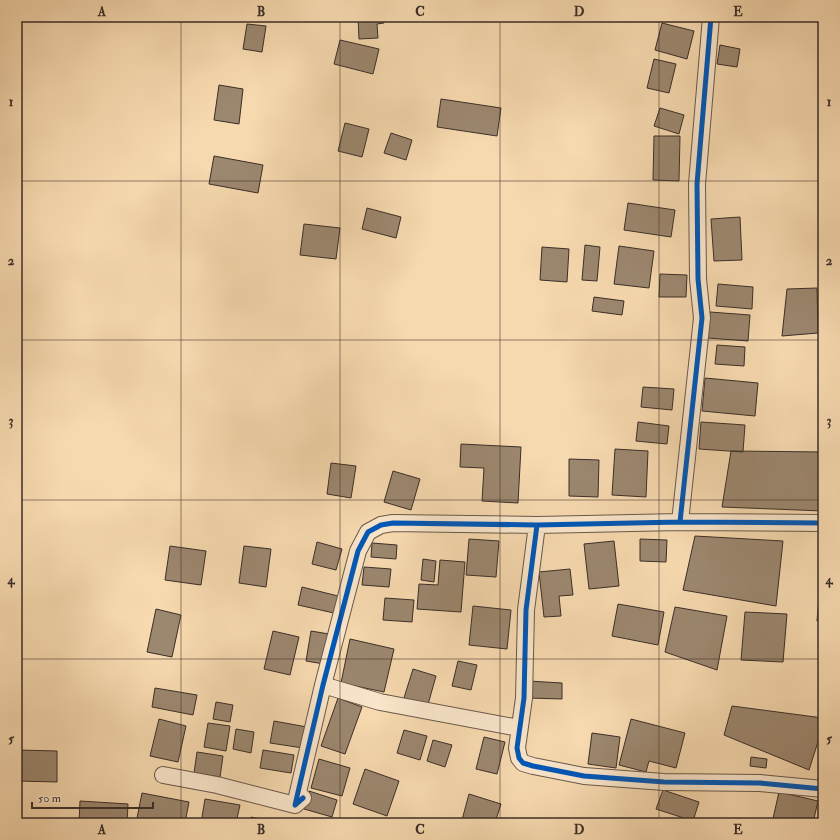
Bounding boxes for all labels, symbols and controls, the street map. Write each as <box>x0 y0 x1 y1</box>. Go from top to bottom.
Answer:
text: A <box>97 4 107 20</box>
text: B <box>257 4 265 20</box>
text: C <box>415 4 425 20</box>
text: D <box>574 4 585 20</box>
text: E <box>733 4 743 20</box>
text: 1 <box>9 94 14 110</box>
text: 1 <box>827 94 832 110</box>
text: 2 <box>8 253 15 269</box>
text: 2 <box>826 253 833 269</box>
text: 3 <box>9 413 14 429</box>
text: 3 <box>827 413 832 429</box>
text: 4 <box>6 572 15 588</box>
text: 4 <box>824 572 833 588</box>
text: 5 <box>8 731 14 747</box>
text: 5 <box>826 731 832 747</box>
scale bar <box>32 784 153 810</box>
text: 50 m <box>38 791 62 806</box>
text: A <box>97 822 107 838</box>
text: B <box>257 822 265 838</box>
text: C <box>415 822 425 838</box>
text: D <box>574 822 585 838</box>
text: E <box>733 822 743 838</box>

